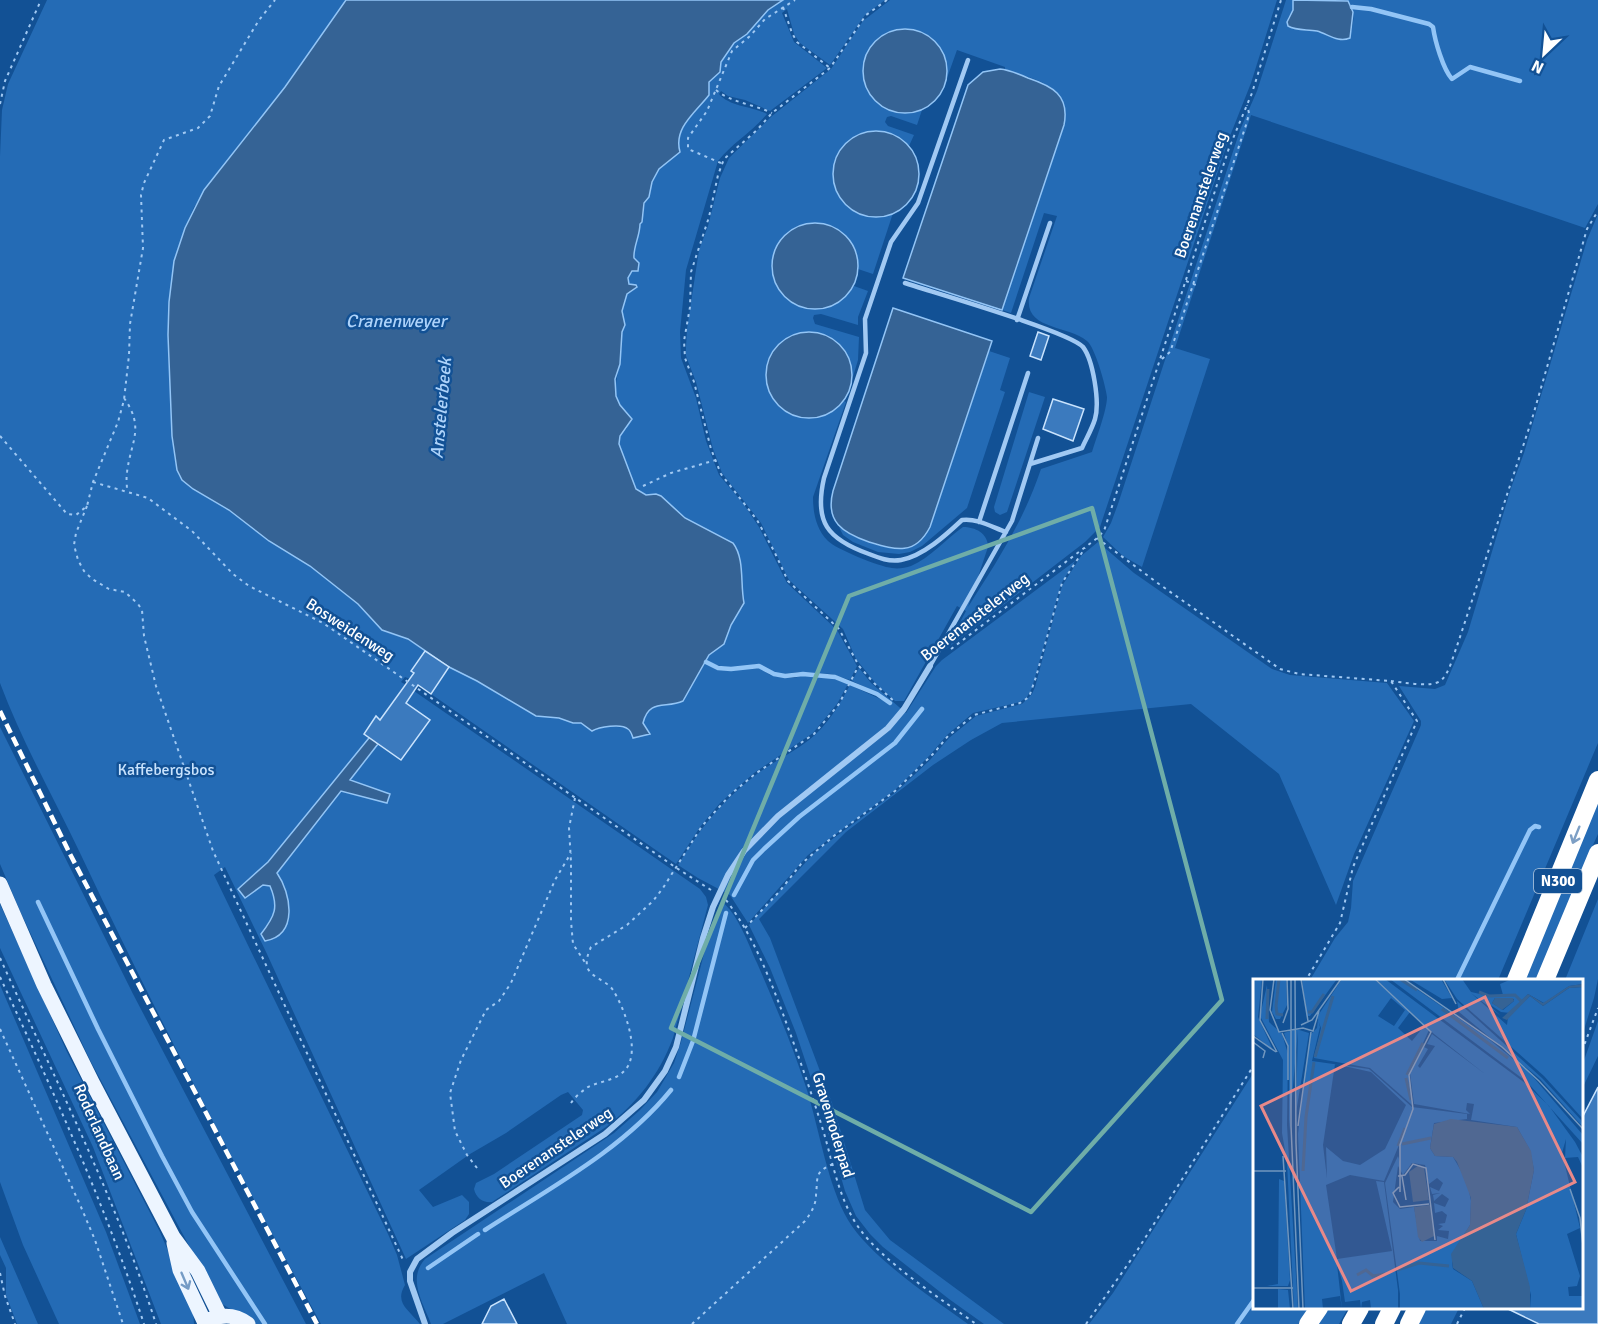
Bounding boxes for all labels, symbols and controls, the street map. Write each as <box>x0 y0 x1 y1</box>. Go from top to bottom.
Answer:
north arrow <box>1514 24 1574 84</box>
text: N <box>1528 55 1547 78</box>
street label: Boerenanstelerweg <box>1170 129 1232 261</box>
water label: Cranenweyer <box>346 310 449 332</box>
water label: Anstelerbeek <box>426 355 457 459</box>
street label: Boerenanstelerweg <box>917 568 1033 666</box>
street label: Bosweidenweg <box>302 594 398 666</box>
park label: Kaffebergsbos <box>117 760 215 780</box>
one-way arrow <box>1570 825 1581 843</box>
road number: N300 <box>1534 869 1582 893</box>
inset map <box>1253 979 1583 1309</box>
street label: Gravenroderpad <box>808 1070 858 1180</box>
street label: Roderlandbaan <box>69 1081 129 1183</box>
street label: Boerenanstelerweg <box>496 1103 616 1193</box>
one-way arrow <box>180 1272 191 1290</box>

